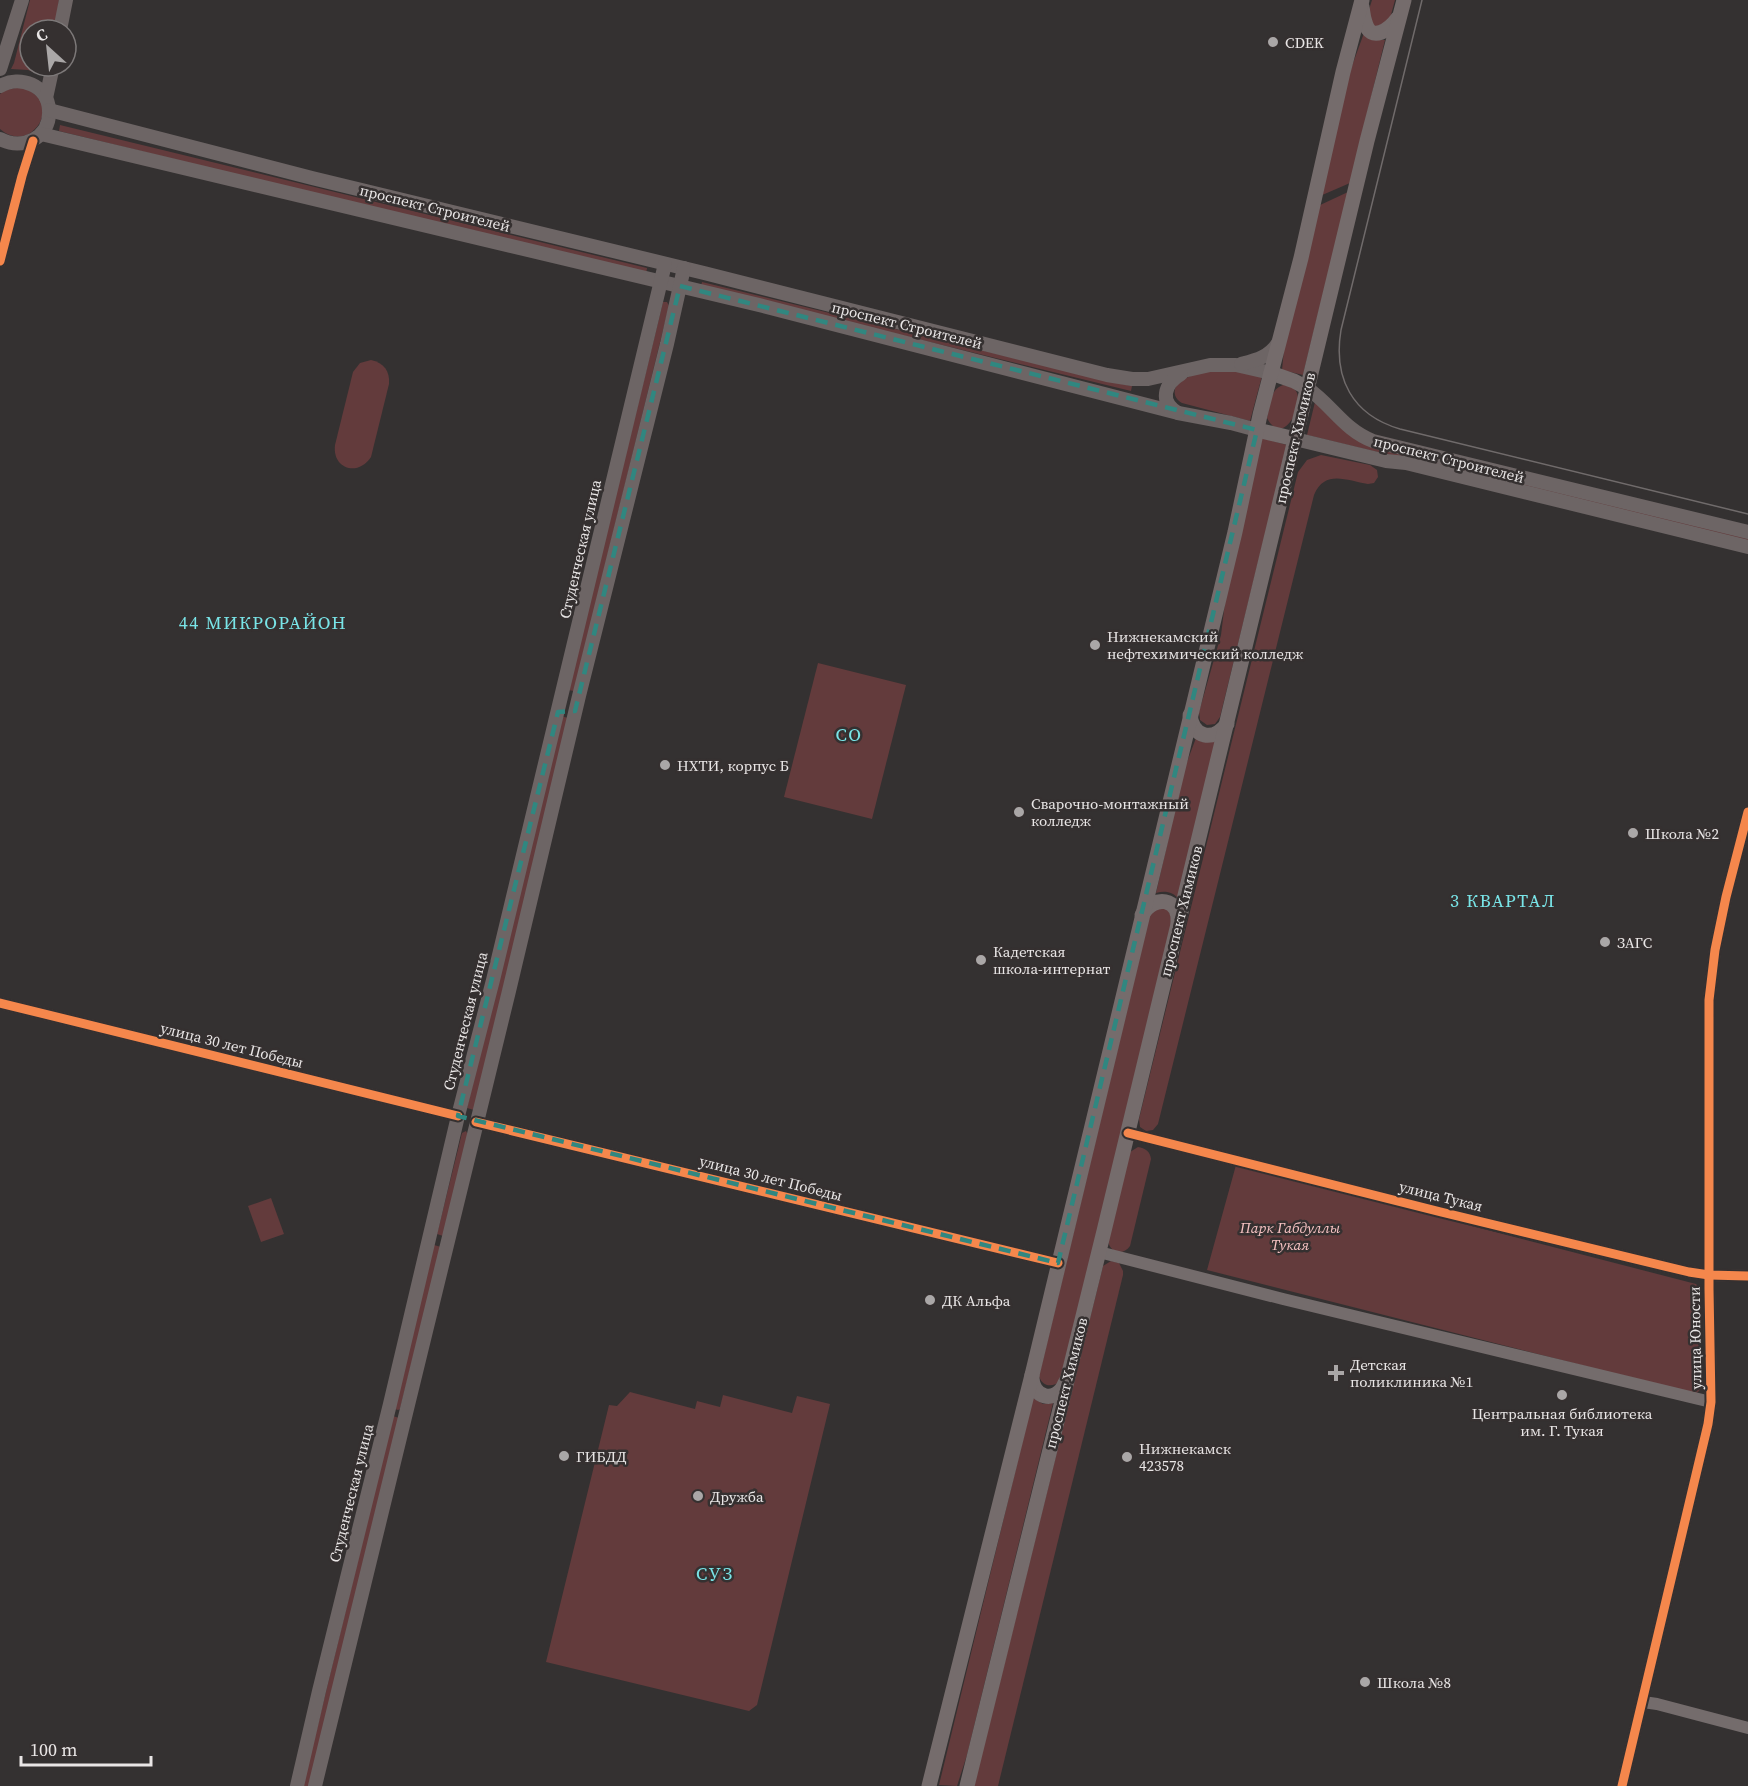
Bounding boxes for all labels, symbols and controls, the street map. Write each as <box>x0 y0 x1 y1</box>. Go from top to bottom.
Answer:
north arrow <box>18 18 78 78</box>
text: С <box>32 23 51 47</box>
place label: CDEK <box>1285 32 1324 53</box>
marker: CDEK <box>1266 35 1280 49</box>
street label: проспект Строителей <box>358 179 513 237</box>
street label: проспект Строителей <box>830 296 985 354</box>
street label: проспект Химиков <box>1270 370 1320 506</box>
street label: проспект Строителей <box>1372 430 1527 488</box>
street label: Студенческая улица <box>554 477 606 621</box>
district label: 44 МИКРОРАЙОН <box>179 610 347 635</box>
place label: Нижнекамский нефтехимический колледж <box>1107 626 1304 664</box>
marker: Нижнекамский нефтехимический колледж <box>1088 638 1102 652</box>
district label: СО <box>835 722 863 747</box>
place label: НХТИ, корпус Б <box>677 755 789 776</box>
marker: НХТИ, корпус Б <box>658 758 672 772</box>
place label: Сварочно-монтажный колледж <box>1031 793 1189 831</box>
marker: Сварочно-монтажный колледж <box>1012 805 1026 819</box>
place label: Школа №2 <box>1645 823 1719 844</box>
marker: Школа №2 <box>1626 826 1640 840</box>
street label: проспект Химиков <box>1155 843 1207 979</box>
district label: 3 КВАРТАЛ <box>1450 888 1556 913</box>
place label: ЗАГС <box>1617 932 1652 953</box>
marker: ЗАГС <box>1598 935 1612 949</box>
place label: Кадетская школа-интернат <box>993 941 1111 979</box>
street label: Студенческая улица <box>438 949 492 1092</box>
marker: Кадетская школа-интернат <box>974 953 988 967</box>
street label: улица 30 лет Победы <box>158 1017 306 1073</box>
street label: улица 30 лет Победы <box>697 1150 845 1206</box>
street label: улица Тукая <box>1397 1175 1485 1217</box>
park label: Парк Габдуллы Тукая <box>1239 1217 1341 1255</box>
street label: улица Юности <box>1684 1286 1706 1390</box>
place label: ДК Альфа <box>942 1290 1011 1311</box>
marker: ДК Альфа <box>923 1293 937 1307</box>
street label: проспект Химиков <box>1040 1315 1092 1451</box>
place label: Детская поликлиника №1 <box>1350 1354 1473 1392</box>
marker: Детская поликлиника №1 <box>1327 1364 1345 1382</box>
marker: Центральная библиотека им. Г. Тукая <box>1555 1388 1569 1402</box>
place label: Центральная библиотека им. Г. Тукая <box>1472 1403 1653 1441</box>
street label: Студенческая улица <box>324 1421 378 1564</box>
place label: Нижнекамск 423578 <box>1139 1438 1232 1476</box>
place label: ГИБДД <box>576 1446 627 1467</box>
marker: ГИБДД <box>557 1449 571 1463</box>
marker: Нижнекамск 423578 <box>1120 1450 1134 1464</box>
place label: Дружба <box>710 1486 764 1507</box>
marker: Дружба <box>691 1489 705 1503</box>
district label: СУЗ <box>696 1561 734 1586</box>
place label: Школа №8 <box>1377 1672 1451 1693</box>
marker: Школа №8 <box>1358 1675 1372 1689</box>
scale bar <box>21 1729 152 1767</box>
text: 100 m <box>30 1737 77 1762</box>

